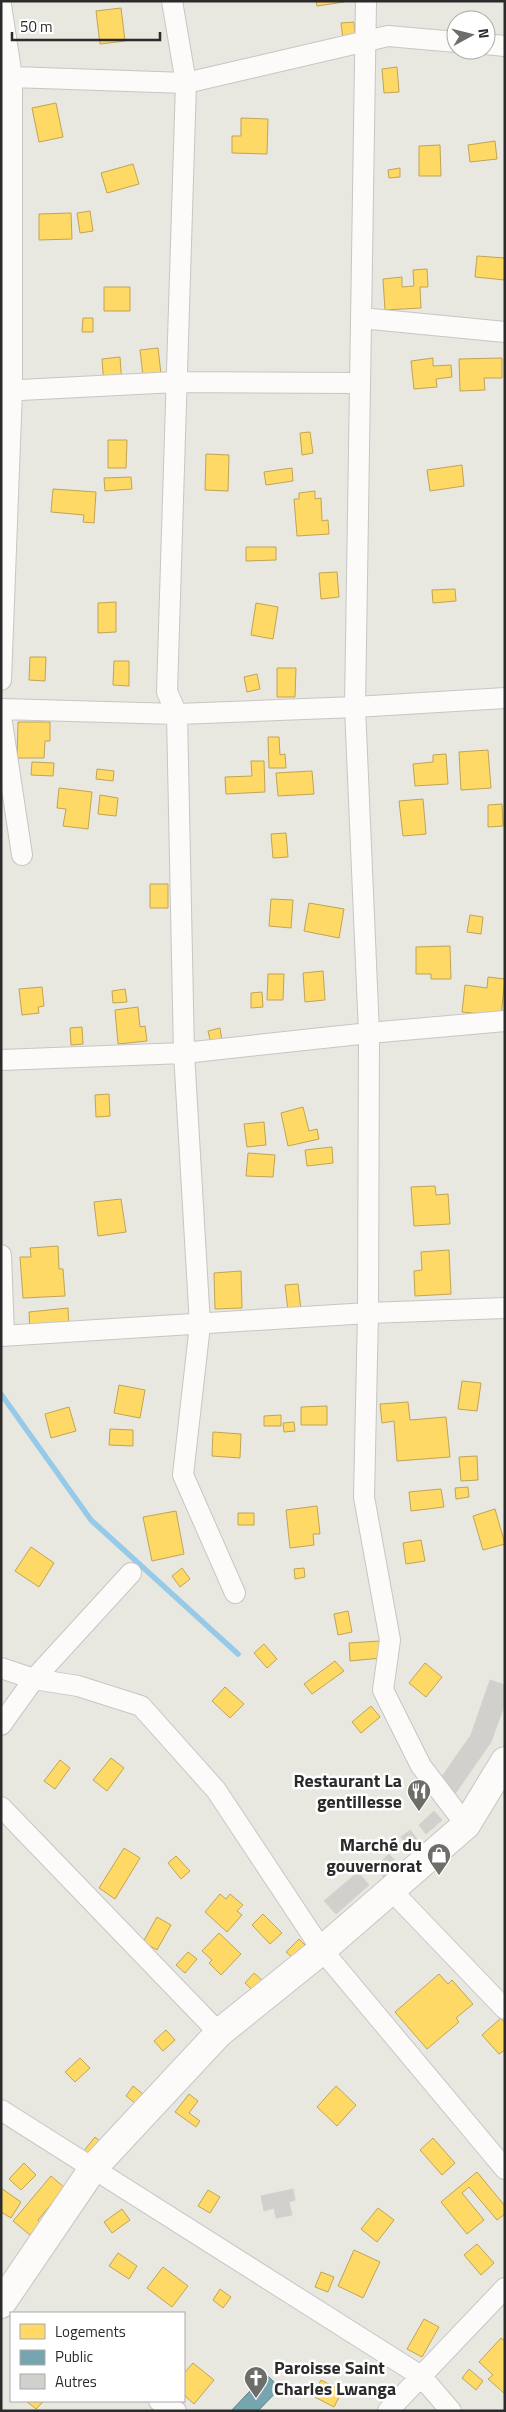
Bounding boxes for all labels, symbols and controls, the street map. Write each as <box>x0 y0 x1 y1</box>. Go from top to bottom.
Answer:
scale bar <box>12 10 160 42</box>
north arrow <box>446 10 496 60</box>
text: 50 m <box>20 15 53 38</box>
text: N <box>473 27 495 39</box>
place label: Restaurant La gentillesse <box>294 1767 402 1815</box>
restaurant icon: Restaurant La gentillesse <box>406 1778 432 1812</box>
place label: Marché du gouvernorat <box>326 1831 422 1879</box>
shop icon: Marché du gouvernorat <box>426 1842 452 1876</box>
legend <box>10 2312 185 2402</box>
text: Logements <box>55 2320 126 2343</box>
text: Public <box>55 2345 93 2368</box>
place label: Paroisse Saint Charles Lwanga <box>274 2354 396 2402</box>
church icon: Paroisse Saint Charles Lwanga <box>243 2365 269 2399</box>
text: Autres <box>55 2370 97 2393</box>

